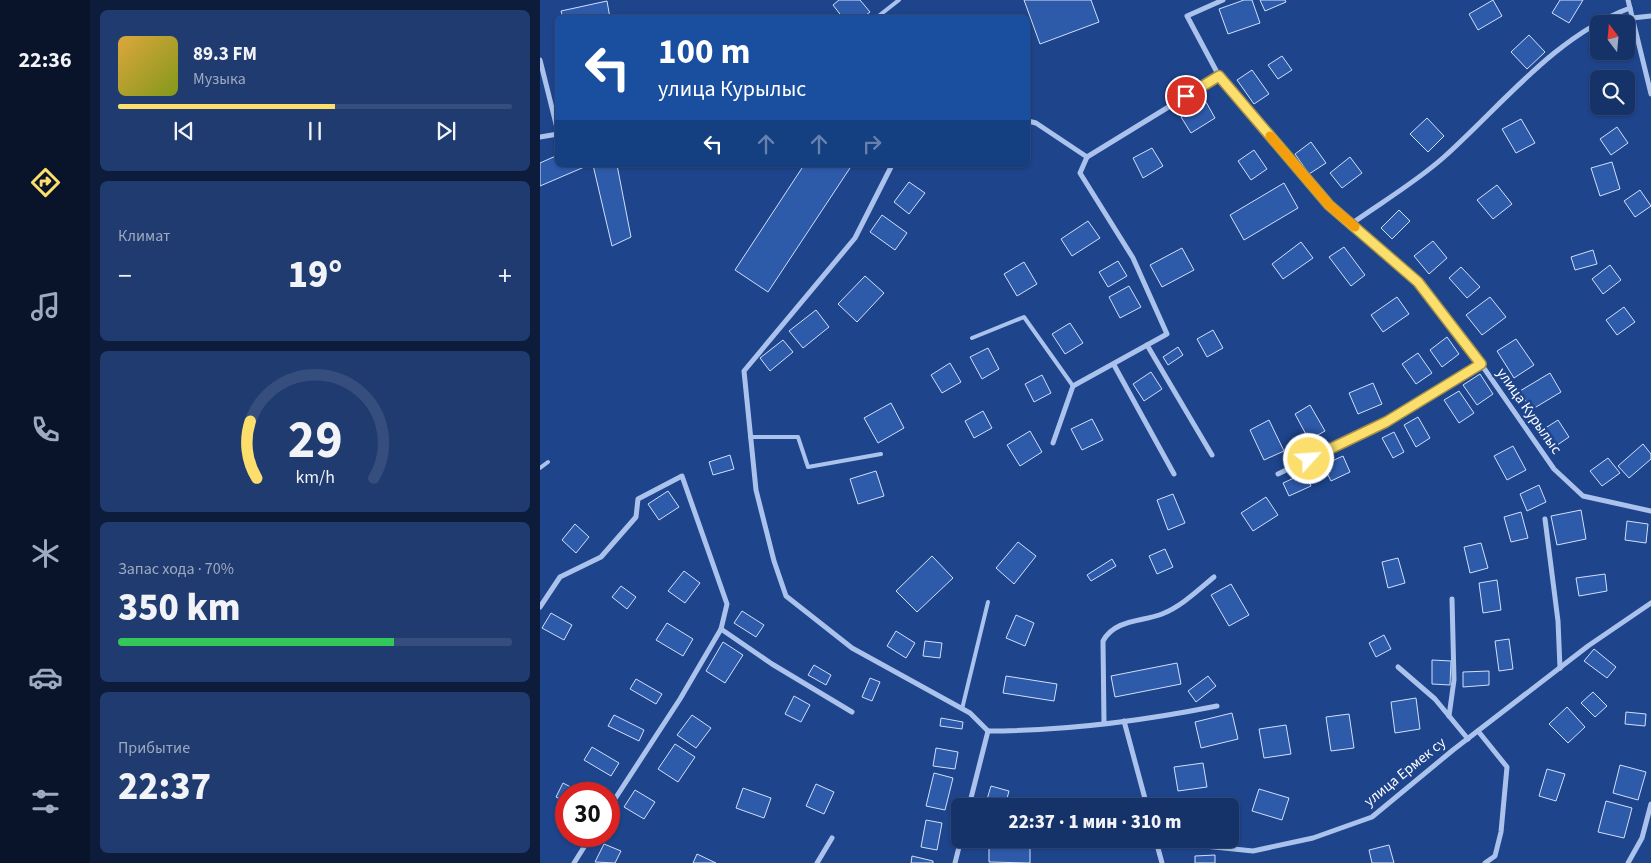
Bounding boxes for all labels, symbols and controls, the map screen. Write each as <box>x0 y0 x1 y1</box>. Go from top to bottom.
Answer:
north arrow <box>1590 15 1635 60</box>
map controls <box>1590 15 1635 115</box>
text: 100 m <box>658 27 750 77</box>
icon: left <box>575 35 640 100</box>
text: 89.3 FM <box>193 41 257 68</box>
text: 22:36 <box>18 44 72 76</box>
text: Музыка <box>193 68 246 90</box>
button: search <box>1590 70 1635 115</box>
text: улица Курылыс <box>658 73 806 105</box>
pin <box>1165 75 1207 117</box>
icon: arrive <box>1172 82 1200 110</box>
icon: previous <box>170 117 198 145</box>
icon: pause <box>301 117 329 145</box>
icon: next <box>432 117 460 145</box>
icon: left <box>699 130 727 158</box>
icon: ahead <box>752 130 780 158</box>
icon: ahead <box>805 130 833 158</box>
icon: right <box>858 130 886 158</box>
icon: directions <box>28 165 63 200</box>
text: Климат <box>118 225 170 247</box>
text: 19° <box>288 248 342 302</box>
text: − <box>118 256 132 296</box>
text: + <box>498 256 512 296</box>
icon: music <box>28 289 63 324</box>
street label: улица Курылыс <box>1491 364 1567 459</box>
text: 29 <box>288 404 342 478</box>
icon: phone <box>28 412 63 447</box>
position arrow <box>1282 432 1334 484</box>
text: km/h <box>295 465 335 490</box>
icon: climate <box>28 536 63 571</box>
text: Запас хода · 70% <box>118 558 234 580</box>
text: 350 km <box>118 581 240 635</box>
icon: car <box>28 660 63 695</box>
street label: улица Ермек су <box>1360 732 1450 812</box>
text: Прибытие <box>118 737 190 759</box>
text: 22:37 <box>118 760 211 814</box>
speed limit sign: 30 <box>555 782 620 847</box>
icon: filters <box>28 784 63 819</box>
text: 22:37 · 1 мин · 310 m <box>1009 809 1181 836</box>

